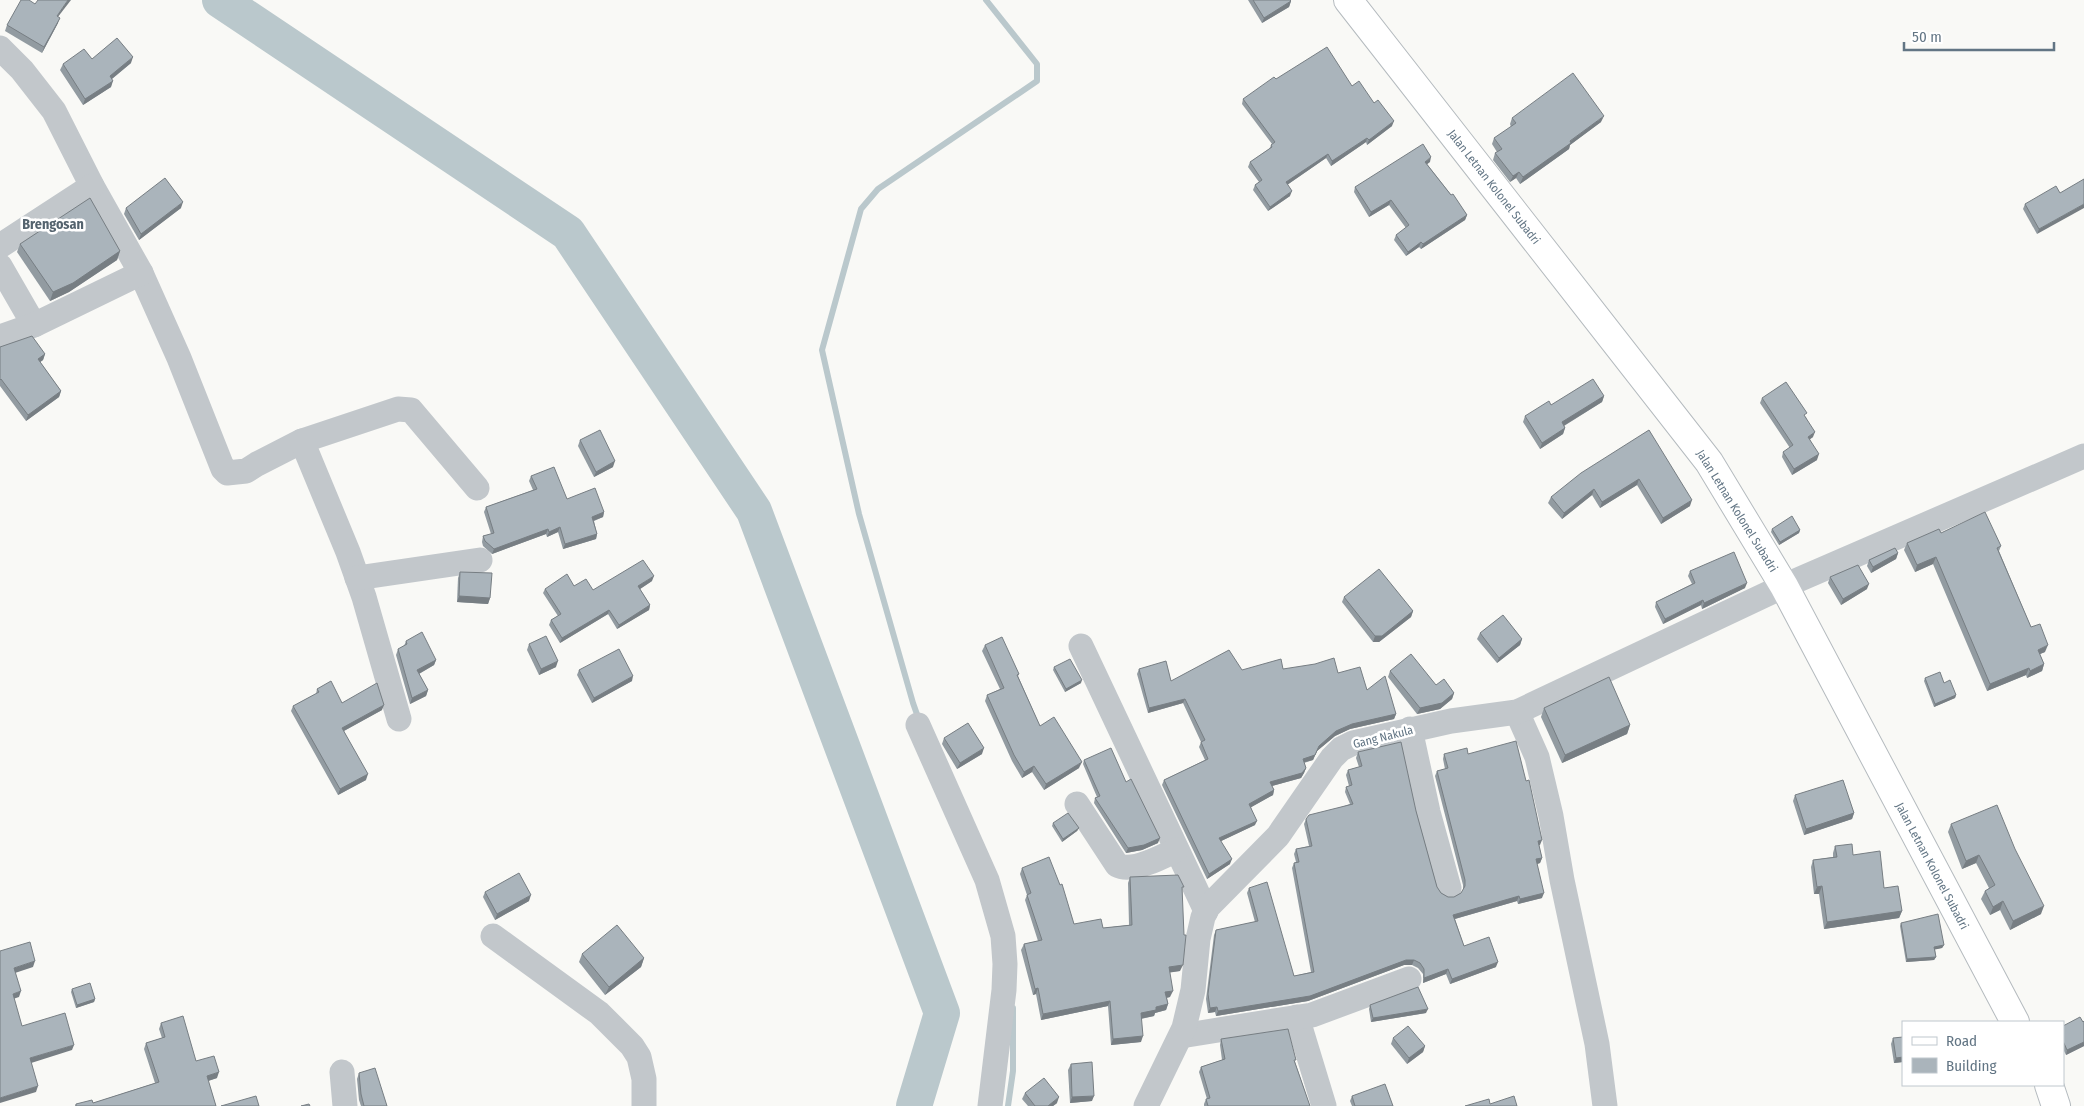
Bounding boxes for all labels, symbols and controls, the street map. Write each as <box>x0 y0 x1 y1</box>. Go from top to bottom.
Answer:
scale bar <box>1904 20 2054 52</box>
text: 50 m <box>1912 28 1942 46</box>
street label: Jalan Letnan Kolonel Subadri <box>1445 127 1543 247</box>
district label: Brengosan <box>22 216 84 233</box>
street label: Jalan Letnan Kolonel Subadri <box>1694 447 1780 575</box>
street label: Gang Nakula <box>1351 723 1415 751</box>
street label: Jalan Letnan Kolonel Subadri <box>1893 800 1971 932</box>
legend <box>1902 1021 2064 1086</box>
text: Road <box>1946 1032 1977 1050</box>
text: Building <box>1946 1057 1997 1075</box>

